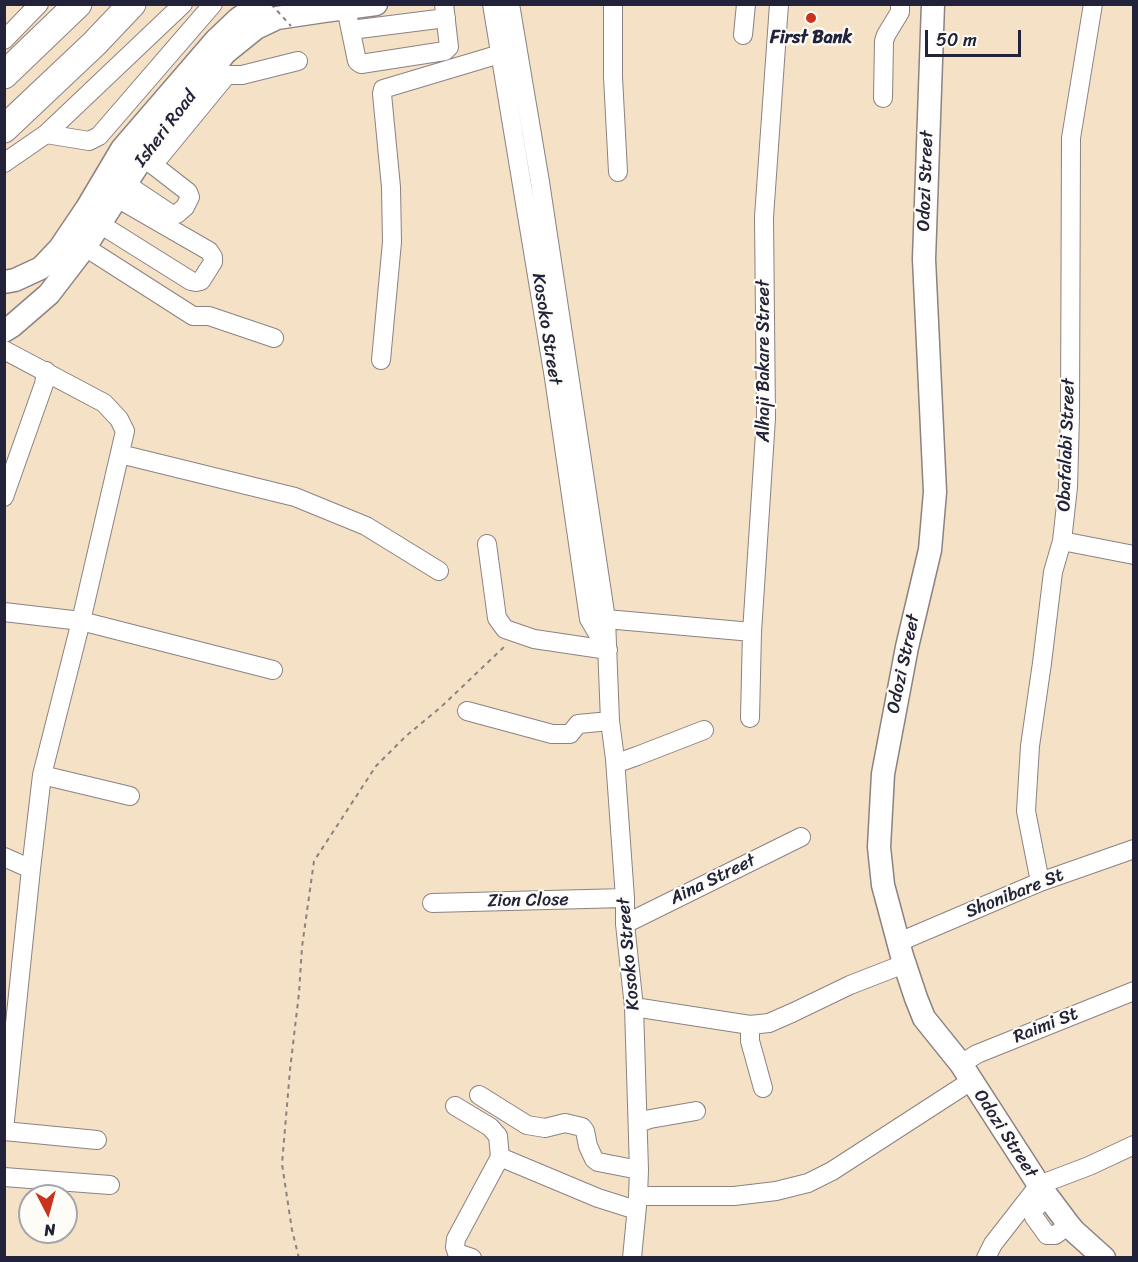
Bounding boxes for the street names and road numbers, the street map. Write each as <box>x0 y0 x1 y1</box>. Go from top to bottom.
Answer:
street label: Isheri Road <box>130 87 202 171</box>
street label: Odozi Street <box>913 130 939 232</box>
street label: Kosoko Street <box>526 272 566 386</box>
street label: Alhaji Bakare Street <box>753 280 775 442</box>
street label: Obafalabi Street <box>1054 378 1080 512</box>
street label: Odozi Street <box>883 612 925 716</box>
street label: Aina Street <box>667 850 759 910</box>
street label: Shonibare St <box>963 865 1067 923</box>
street label: Zion Close <box>487 889 569 913</box>
street label: Kosoko Street <box>613 897 645 1011</box>
street label: Raimi St <box>1011 1003 1081 1049</box>
street label: Odozi Street <box>968 1086 1042 1182</box>

